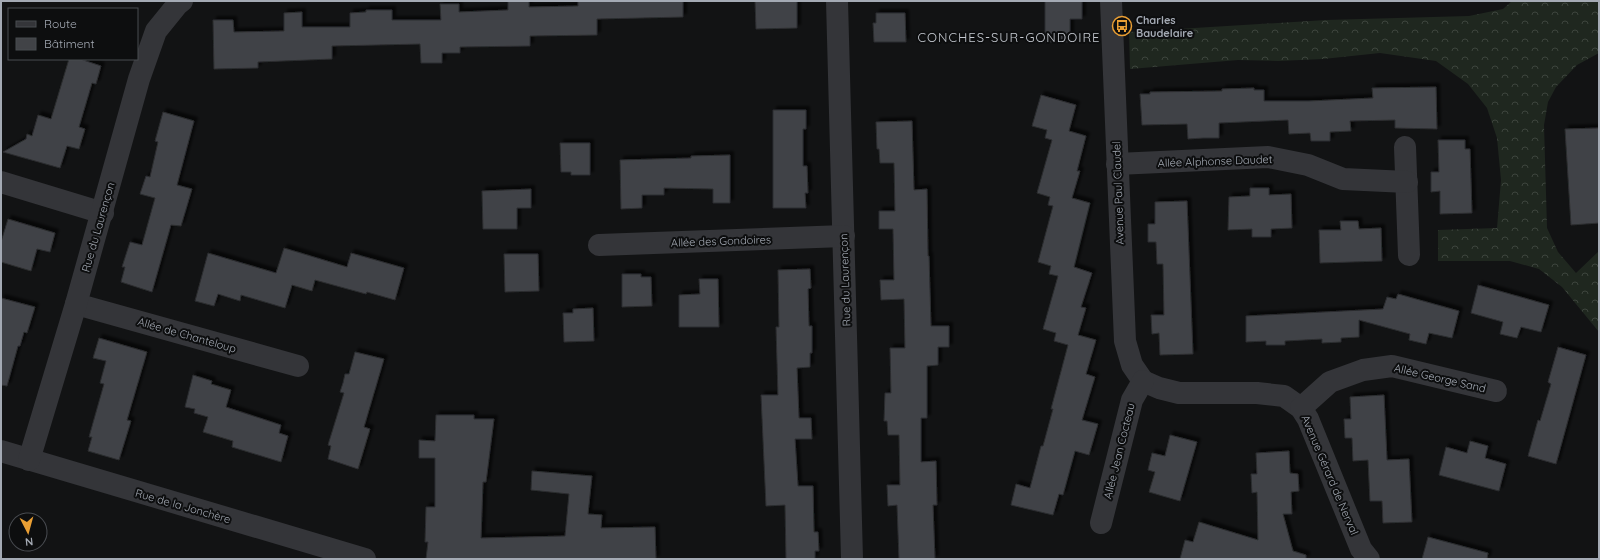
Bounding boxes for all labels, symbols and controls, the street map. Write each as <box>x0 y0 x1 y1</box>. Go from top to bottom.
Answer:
legend <box>8 8 138 60</box>
place label: Charles Baudelaire <box>1136 13 1194 40</box>
bus stop icon: Charles Baudelaire <box>1111 15 1133 37</box>
text: Route <box>44 16 77 31</box>
district label: CONCHES-SUR-GONDOIRE <box>918 29 1100 45</box>
text: Bâtiment <box>44 36 94 51</box>
street label: Avenue Paul Claudel <box>1109 141 1127 245</box>
street label: Allée Alphonse Daudet <box>1157 152 1273 170</box>
street label: Rue du Laurençon <box>78 180 118 274</box>
street label: Allée des Gondoires <box>671 232 771 250</box>
street label: Rue du Laurençon <box>836 233 854 327</box>
street label: Allée de Chanteloup <box>136 314 238 356</box>
street label: Allée George Sand <box>1393 361 1487 395</box>
street label: Allée Jean Cocteau <box>1100 402 1138 500</box>
street label: Avenue Gérard de Nerval <box>1298 413 1362 537</box>
street label: Rue de la Jonchère <box>134 486 232 526</box>
north arrow <box>8 512 48 552</box>
text: N <box>24 535 34 549</box>

